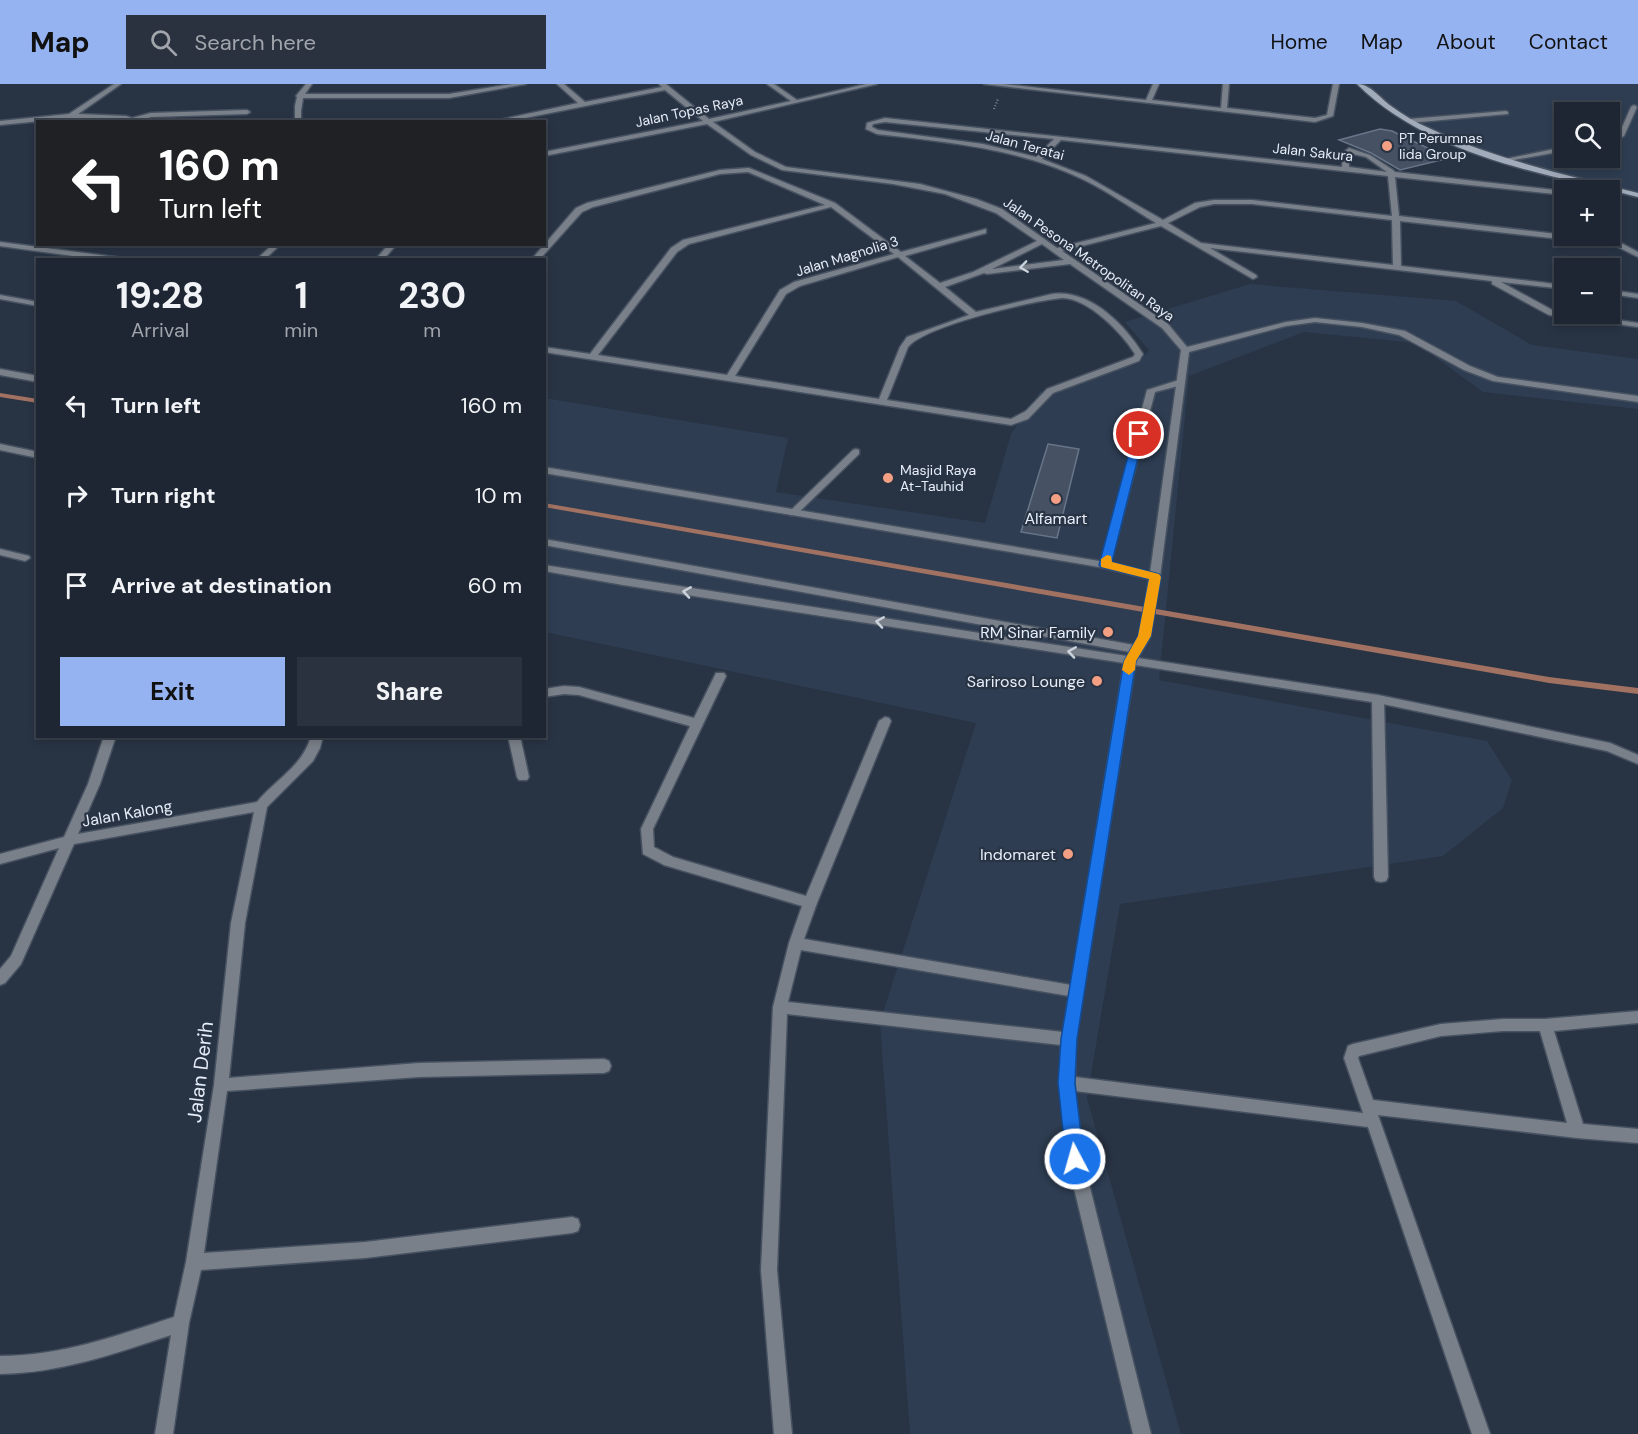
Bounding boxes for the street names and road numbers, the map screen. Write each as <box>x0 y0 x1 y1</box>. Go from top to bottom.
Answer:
street label: Jalan Topas Raya <box>633 91 745 131</box>
street label: Jalan Teratai <box>984 126 1066 164</box>
street label: Jalan Sakura <box>1272 139 1354 165</box>
street label: Jalan Pesona Metropolitan Raya <box>1000 193 1178 325</box>
street label: Jalan Magnolia 3 <box>793 232 901 280</box>
street label: Jalan Kalong <box>80 795 174 832</box>
street label: Jalan Derih <box>181 1020 219 1124</box>

